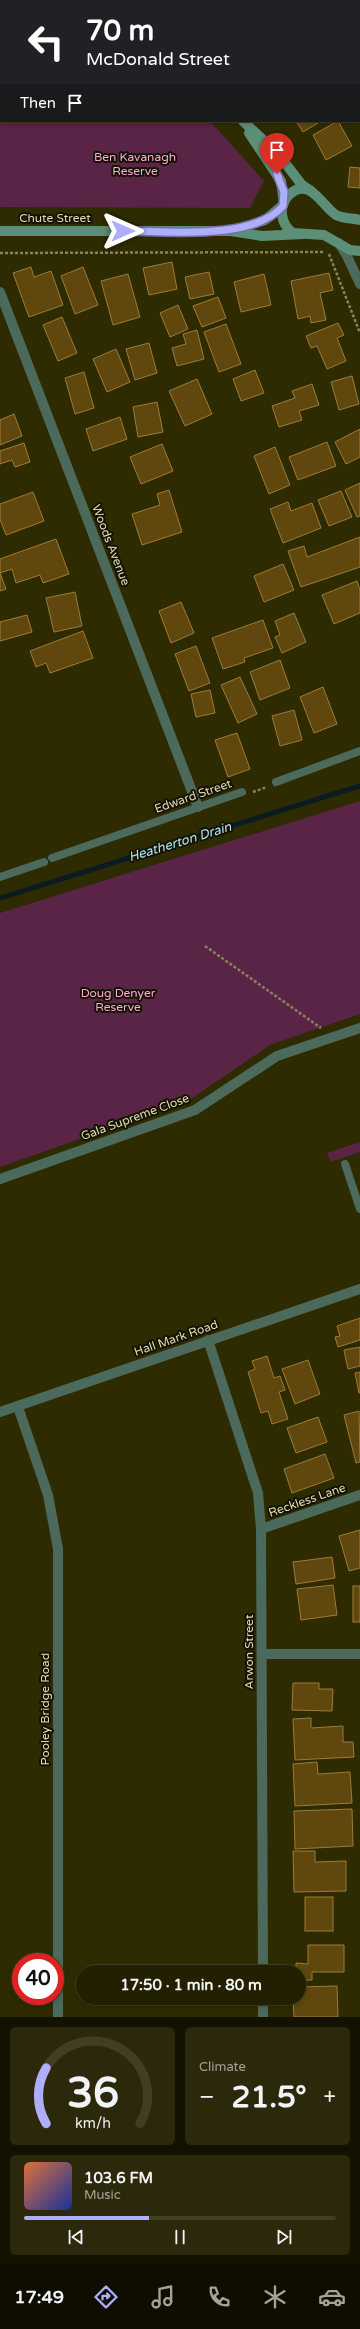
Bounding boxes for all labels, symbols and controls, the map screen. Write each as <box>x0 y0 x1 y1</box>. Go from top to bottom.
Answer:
text: 70 m <box>86 14 154 48</box>
icon: left <box>20 16 72 68</box>
text: McDonald Street <box>86 48 230 70</box>
icon: arrive <box>64 92 86 114</box>
text: Then <box>20 94 56 112</box>
pin <box>260 133 294 174</box>
icon: arrive <box>266 139 288 161</box>
park label: Ben Kavanagh Reserve <box>94 150 176 178</box>
position arrow <box>102 210 144 252</box>
street label: Chute Street <box>19 211 91 225</box>
street label: Woods Avenue <box>89 503 133 588</box>
street label: Edward Street <box>153 776 234 816</box>
water label: Heatherton Drain <box>127 818 234 865</box>
park label: Doug Denyer Reserve <box>81 986 156 1014</box>
street label: Gala Supreme Close <box>79 1091 191 1143</box>
street label: Hall Mark Road <box>132 1317 220 1359</box>
street label: Reckless Lane <box>267 1480 348 1520</box>
street label: Arwon Street <box>242 1614 256 1689</box>
street label: Pooley Bridge Road <box>38 1653 52 1765</box>
speed limit sign: 40 <box>12 1953 64 2005</box>
text: 17:50 · 1 min · 80 m <box>120 1976 262 1994</box>
text: Climate <box>199 2059 246 2075</box>
text: 36 <box>66 2069 119 2119</box>
text: 21.5° <box>232 2079 307 2116</box>
text: − <box>199 2084 215 2110</box>
text: + <box>324 2084 336 2110</box>
text: km/h <box>75 2115 110 2132</box>
text: 103.6 FM <box>84 2169 153 2187</box>
text: Music <box>84 2187 121 2203</box>
icon: previous <box>65 2226 87 2248</box>
icon: pause <box>169 2226 191 2248</box>
icon: next <box>273 2226 295 2248</box>
icon: directions <box>92 2283 120 2311</box>
icon: music <box>149 2283 177 2311</box>
icon: phone <box>205 2283 233 2311</box>
icon: climate <box>261 2283 289 2311</box>
icon: car <box>318 2283 346 2311</box>
text: 17:49 <box>14 2286 64 2308</box>

